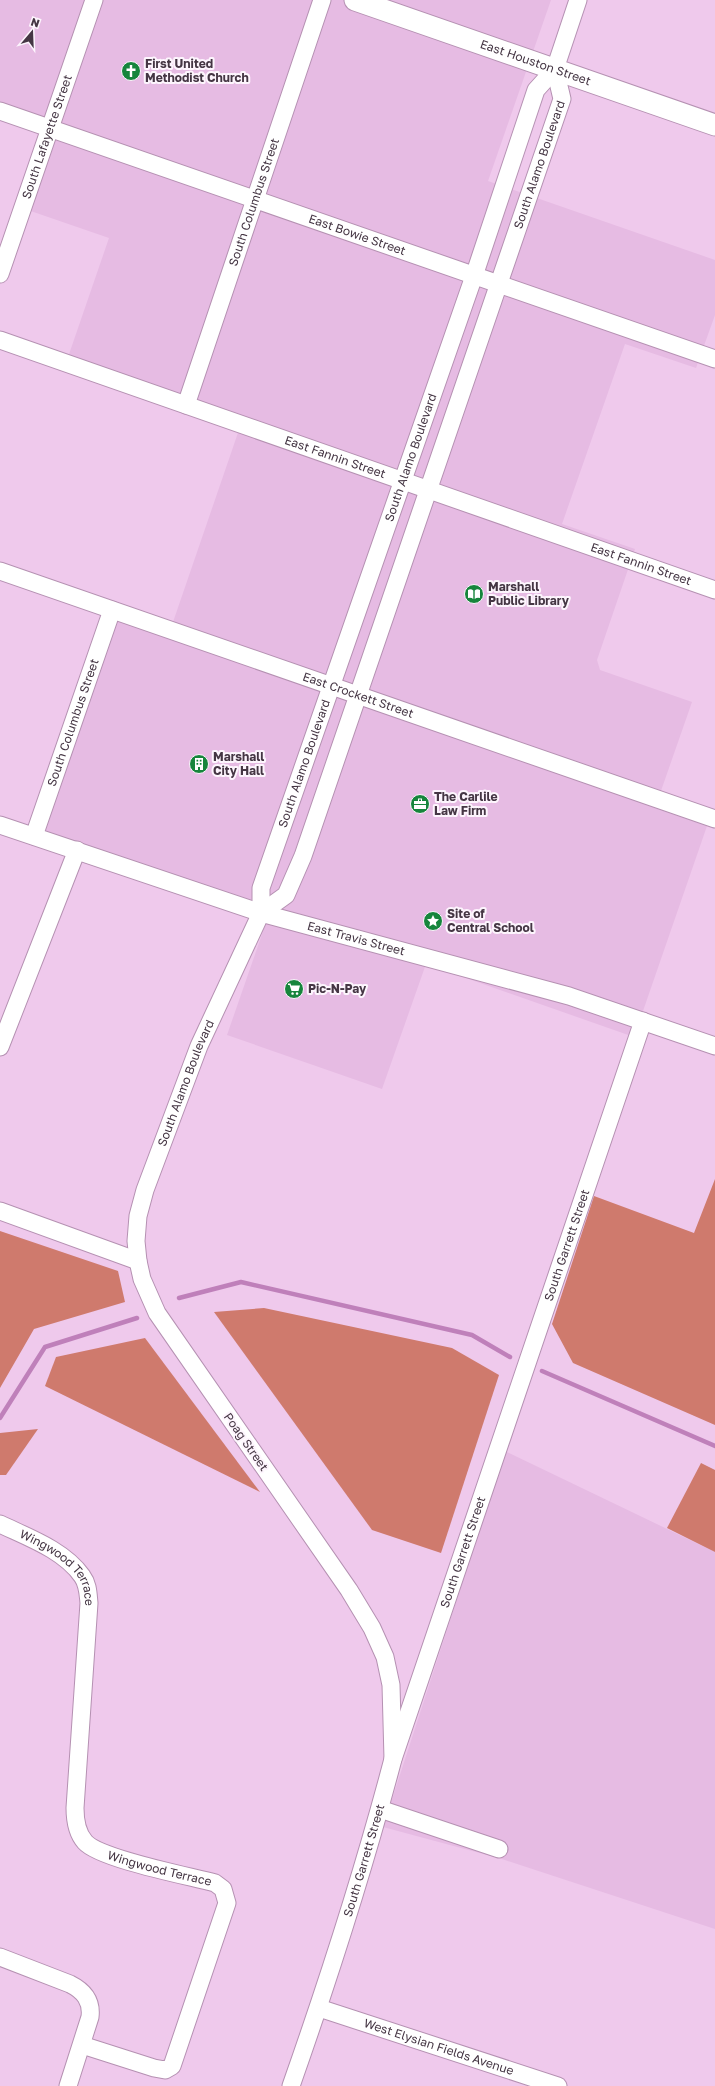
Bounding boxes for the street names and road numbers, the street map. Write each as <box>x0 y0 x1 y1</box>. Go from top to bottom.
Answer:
street label: East Houston Street <box>478 36 593 88</box>
street label: South Lafayette Street <box>18 72 75 201</box>
street label: South Alamo Boulevard <box>510 98 568 231</box>
street label: South Columbus Street <box>225 136 282 268</box>
street label: East Bowie Street <box>307 211 408 258</box>
street label: South Alamo Boulevard <box>381 391 440 523</box>
street label: East Fannin Street <box>283 432 388 481</box>
street label: East Fannin Street <box>589 539 694 588</box>
street label: South Columbus Street <box>44 656 102 788</box>
street label: East Crockett Street <box>301 669 416 721</box>
street label: South Alamo Boulevard <box>275 697 333 829</box>
street label: East Travis Street <box>306 918 407 959</box>
street label: South Alamo Boulevard <box>154 1017 217 1148</box>
street label: South Garrett Street <box>541 1187 592 1303</box>
street label: Poag Street <box>221 1410 272 1474</box>
street label: South Garrett Street <box>437 1494 489 1610</box>
street label: Wingwood Terrace <box>18 1526 97 1607</box>
street label: South Garrett Street <box>340 1802 387 1919</box>
street label: Wingwood Terrace <box>106 1847 213 1889</box>
street label: West Elysian Fields Avenue <box>362 2015 516 2078</box>

